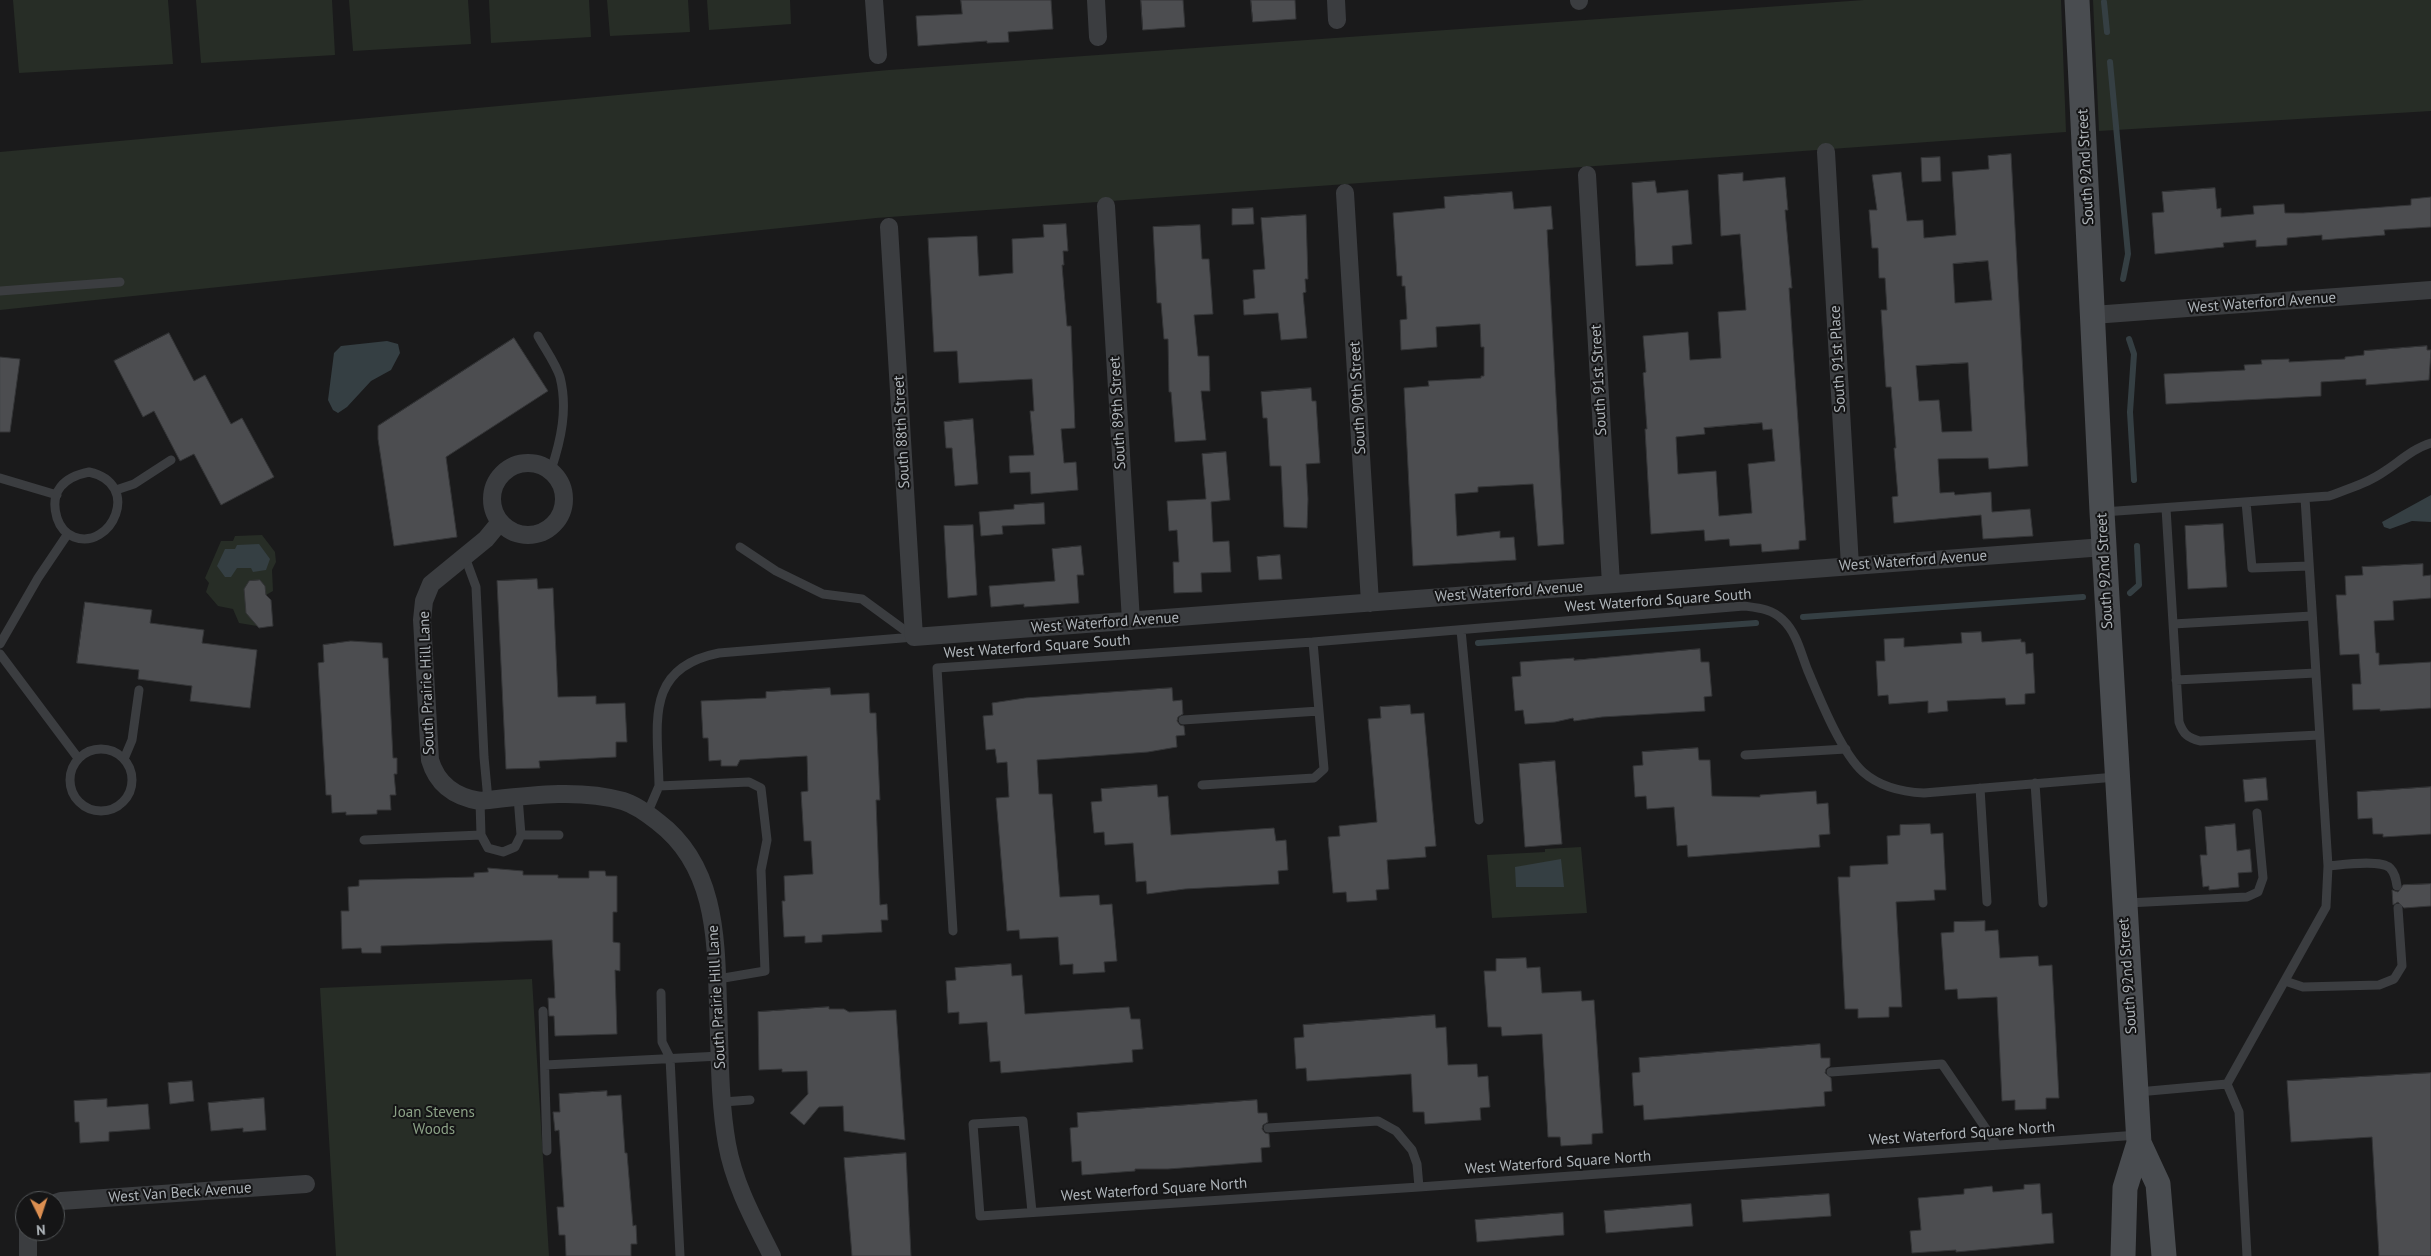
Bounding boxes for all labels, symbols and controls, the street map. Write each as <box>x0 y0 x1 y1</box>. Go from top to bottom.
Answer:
street label: South 92nd Street <box>2074 108 2098 226</box>
street label: West Waterford Avenue <box>2187 289 2337 317</box>
street label: South 91st Place <box>1826 305 1850 413</box>
street label: South 91st Street <box>1587 324 1611 436</box>
street label: South 90th Street <box>1346 341 1370 455</box>
street label: South 89th Street <box>1106 356 1130 470</box>
street label: South 88th Street <box>890 375 914 489</box>
street label: South 92nd Street <box>2093 512 2117 630</box>
street label: West Waterford Avenue <box>1838 547 1988 575</box>
street label: West Waterford Avenue <box>1434 578 1584 606</box>
street label: West Waterford Square South <box>1564 585 1752 617</box>
street label: West Waterford Avenue <box>1030 609 1180 637</box>
street label: South Prairie Hill Lane <box>415 611 439 755</box>
street label: West Waterford Square South <box>943 631 1131 663</box>
street label: South 92nd Street <box>2115 917 2141 1035</box>
street label: South Prairie Hill Lane <box>704 925 730 1069</box>
park label: Joan Stevens Woods <box>393 1104 475 1139</box>
street label: West Waterford Square North <box>1868 1119 2056 1149</box>
street label: West Waterford Square North <box>1464 1148 1652 1178</box>
street label: West Waterford Square North <box>1060 1175 1248 1205</box>
street label: West Van Beck Avenue <box>108 1179 252 1207</box>
north arrow <box>15 1191 65 1241</box>
text: N <box>36 1221 46 1239</box>

